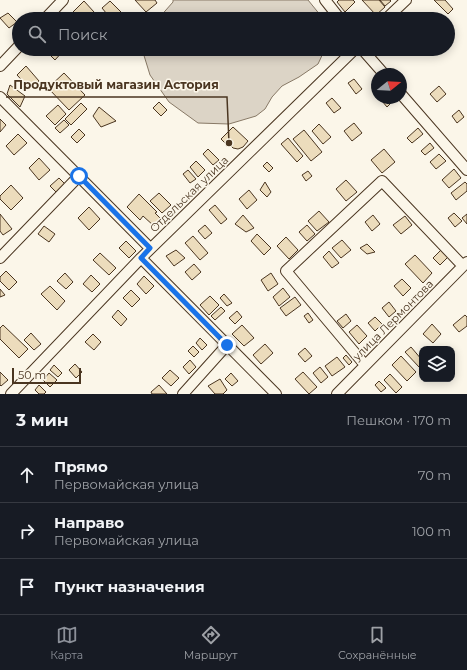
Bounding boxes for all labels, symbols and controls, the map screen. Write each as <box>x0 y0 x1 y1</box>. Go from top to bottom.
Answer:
search box <box>12 12 455 56</box>
icon: search <box>26 23 48 45</box>
text: Поиск <box>58 25 107 44</box>
north arrow <box>371 68 407 104</box>
callout: Продуктовый магазин Астория <box>6 73 227 97</box>
text: Продуктовый магазин Астория <box>13 77 219 92</box>
street label: Отдельская улица <box>147 153 231 235</box>
route start <box>70 167 88 185</box>
street label: улица Лермонтова <box>349 277 436 364</box>
route end <box>218 336 236 354</box>
map controls <box>419 346 455 382</box>
button: layers <box>419 346 455 382</box>
scale bar <box>12 366 81 385</box>
text: 50 m <box>18 368 46 382</box>
text: 3 мин <box>16 410 69 430</box>
text: Пешком · 170 m <box>346 412 451 428</box>
text: Прямо <box>54 457 108 476</box>
icon: ahead <box>16 464 38 486</box>
text: 70 m <box>418 467 451 483</box>
text: Первомайская улица <box>54 476 199 492</box>
text: Направо <box>54 513 124 532</box>
icon: right <box>16 520 38 542</box>
text: 100 m <box>412 523 451 539</box>
text: Первомайская улица <box>54 532 199 548</box>
icon: arrive <box>16 576 38 598</box>
text: Пункт назначения <box>54 577 205 596</box>
tab: Карта <box>50 624 83 662</box>
tab: Маршрут <box>184 624 237 662</box>
tab: Сохранённые <box>338 624 417 662</box>

